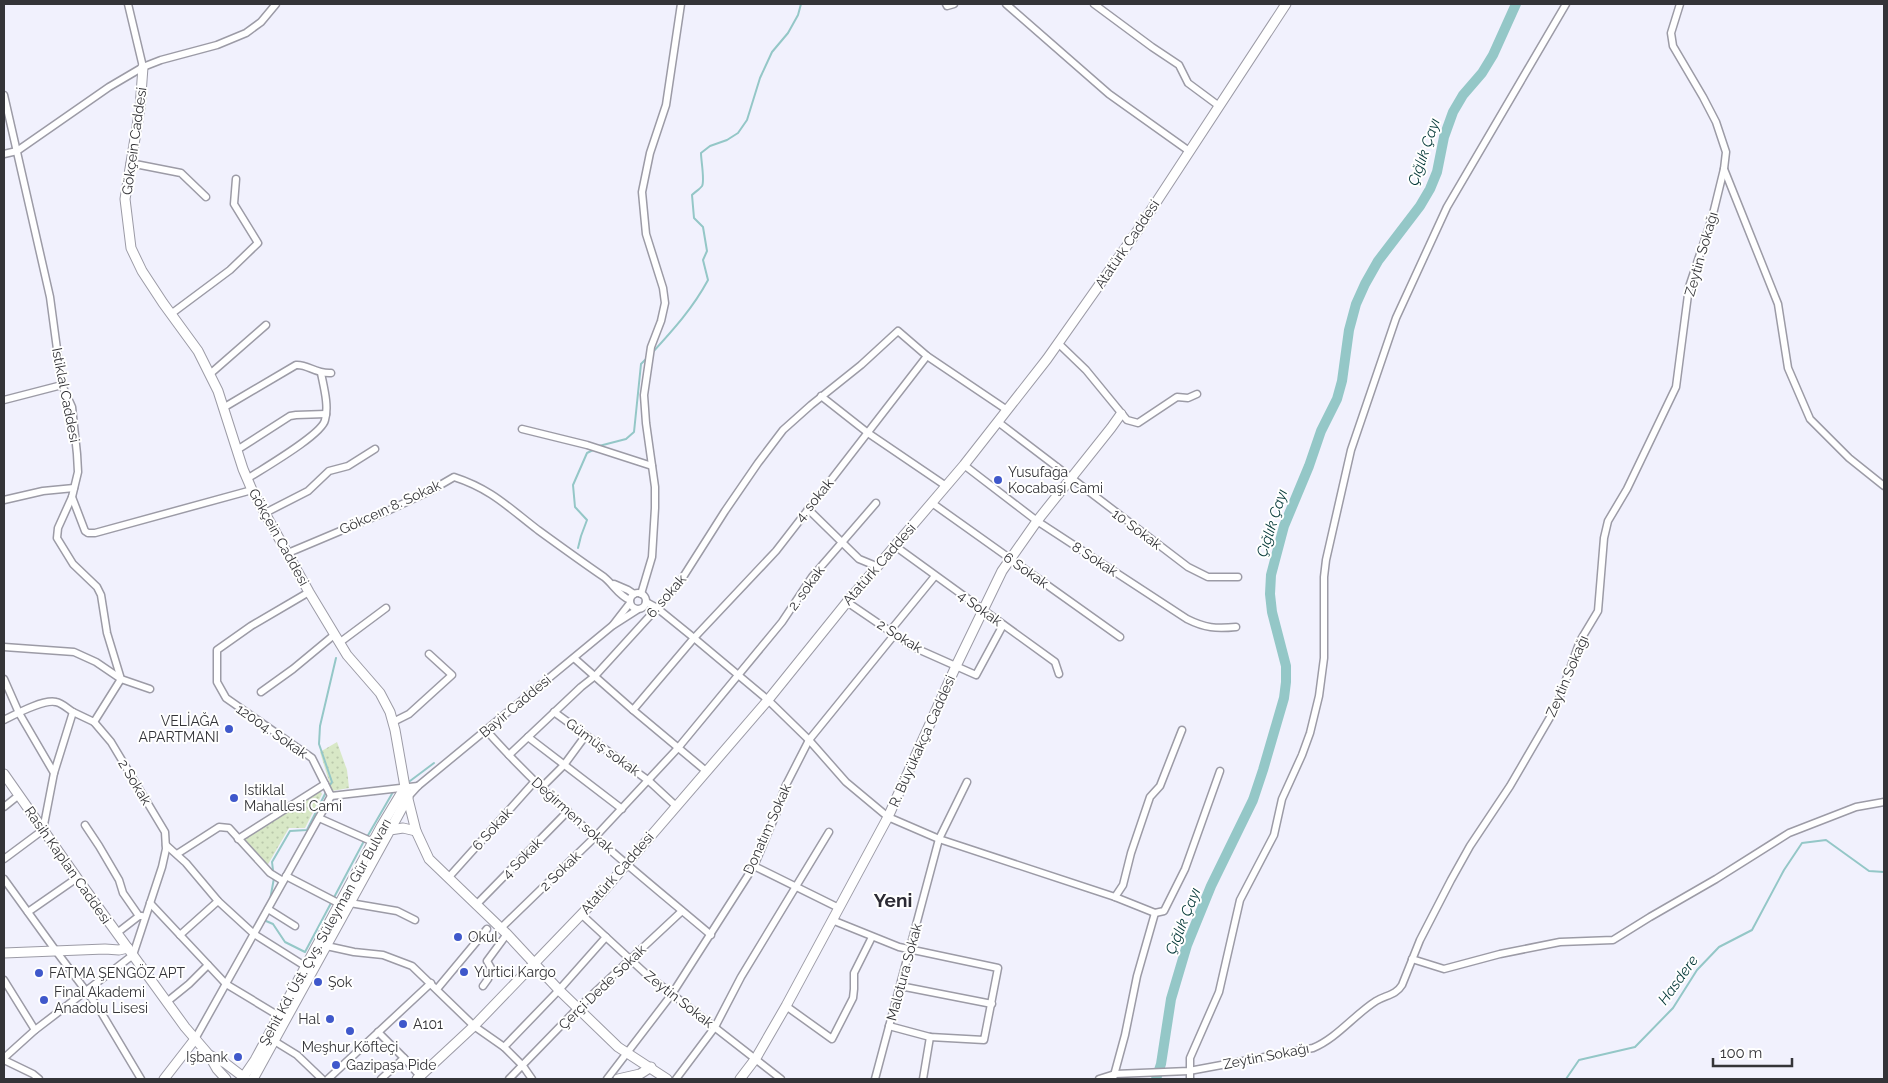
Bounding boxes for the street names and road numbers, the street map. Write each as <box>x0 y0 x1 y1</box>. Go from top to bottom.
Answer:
street label: Gökçein Caddesi <box>119 86 149 196</box>
street label: Atatürk Caddesi <box>1092 197 1162 291</box>
street label: Zeytin Sokağı <box>1681 210 1721 298</box>
street label: Istiklal Caddesi <box>49 346 83 444</box>
street label: 4. sokak <box>792 475 837 525</box>
street label: Gökceın 8. Sokak <box>337 476 444 537</box>
street label: Gökçein Caddesi <box>246 486 312 588</box>
street label: 10 Sokak <box>1109 505 1165 553</box>
street label: Atatürk Caddesi <box>839 520 919 608</box>
street label: 8 Sokak <box>1069 538 1121 580</box>
street label: 6 Sokak <box>1000 549 1052 592</box>
street label: 2. sokak <box>785 562 828 613</box>
street label: 6. sokak <box>643 571 690 621</box>
street label: 4 Sokak <box>955 587 1006 630</box>
street label: 2 Sokak <box>874 616 926 656</box>
street label: Zeytin Sokağı <box>1543 633 1591 719</box>
street label: Bayir Caddesi <box>476 672 554 740</box>
street label: R. Büyükakça Caddesi <box>886 673 958 809</box>
street label: 12004. Sokak <box>233 700 311 762</box>
street label: Gümüş sokak <box>563 715 644 779</box>
street label: 2 Sokak <box>115 756 155 808</box>
street label: Değirmen sokak <box>529 774 618 857</box>
street label: Donatım Sokak <box>740 781 794 877</box>
street label: Rasih Kaplan Caddesi <box>21 803 115 927</box>
street label: 6 Sokak <box>469 804 515 853</box>
street label: Şehit Kd. Üst. Çvş. Süleyman Gür Bulvarı <box>254 815 394 1048</box>
street label: Atatürk Caddesi <box>577 829 657 917</box>
street label: 4 Sokak <box>499 834 546 882</box>
street label: 2 Sokak <box>536 847 584 894</box>
street label: Malotura Sokak <box>883 921 925 1022</box>
street label: Çerçi Dede Sokak <box>555 941 649 1033</box>
street label: Zeytin Sokak <box>641 967 717 1031</box>
street label: Zeytin Sokağı <box>1222 1040 1310 1072</box>

